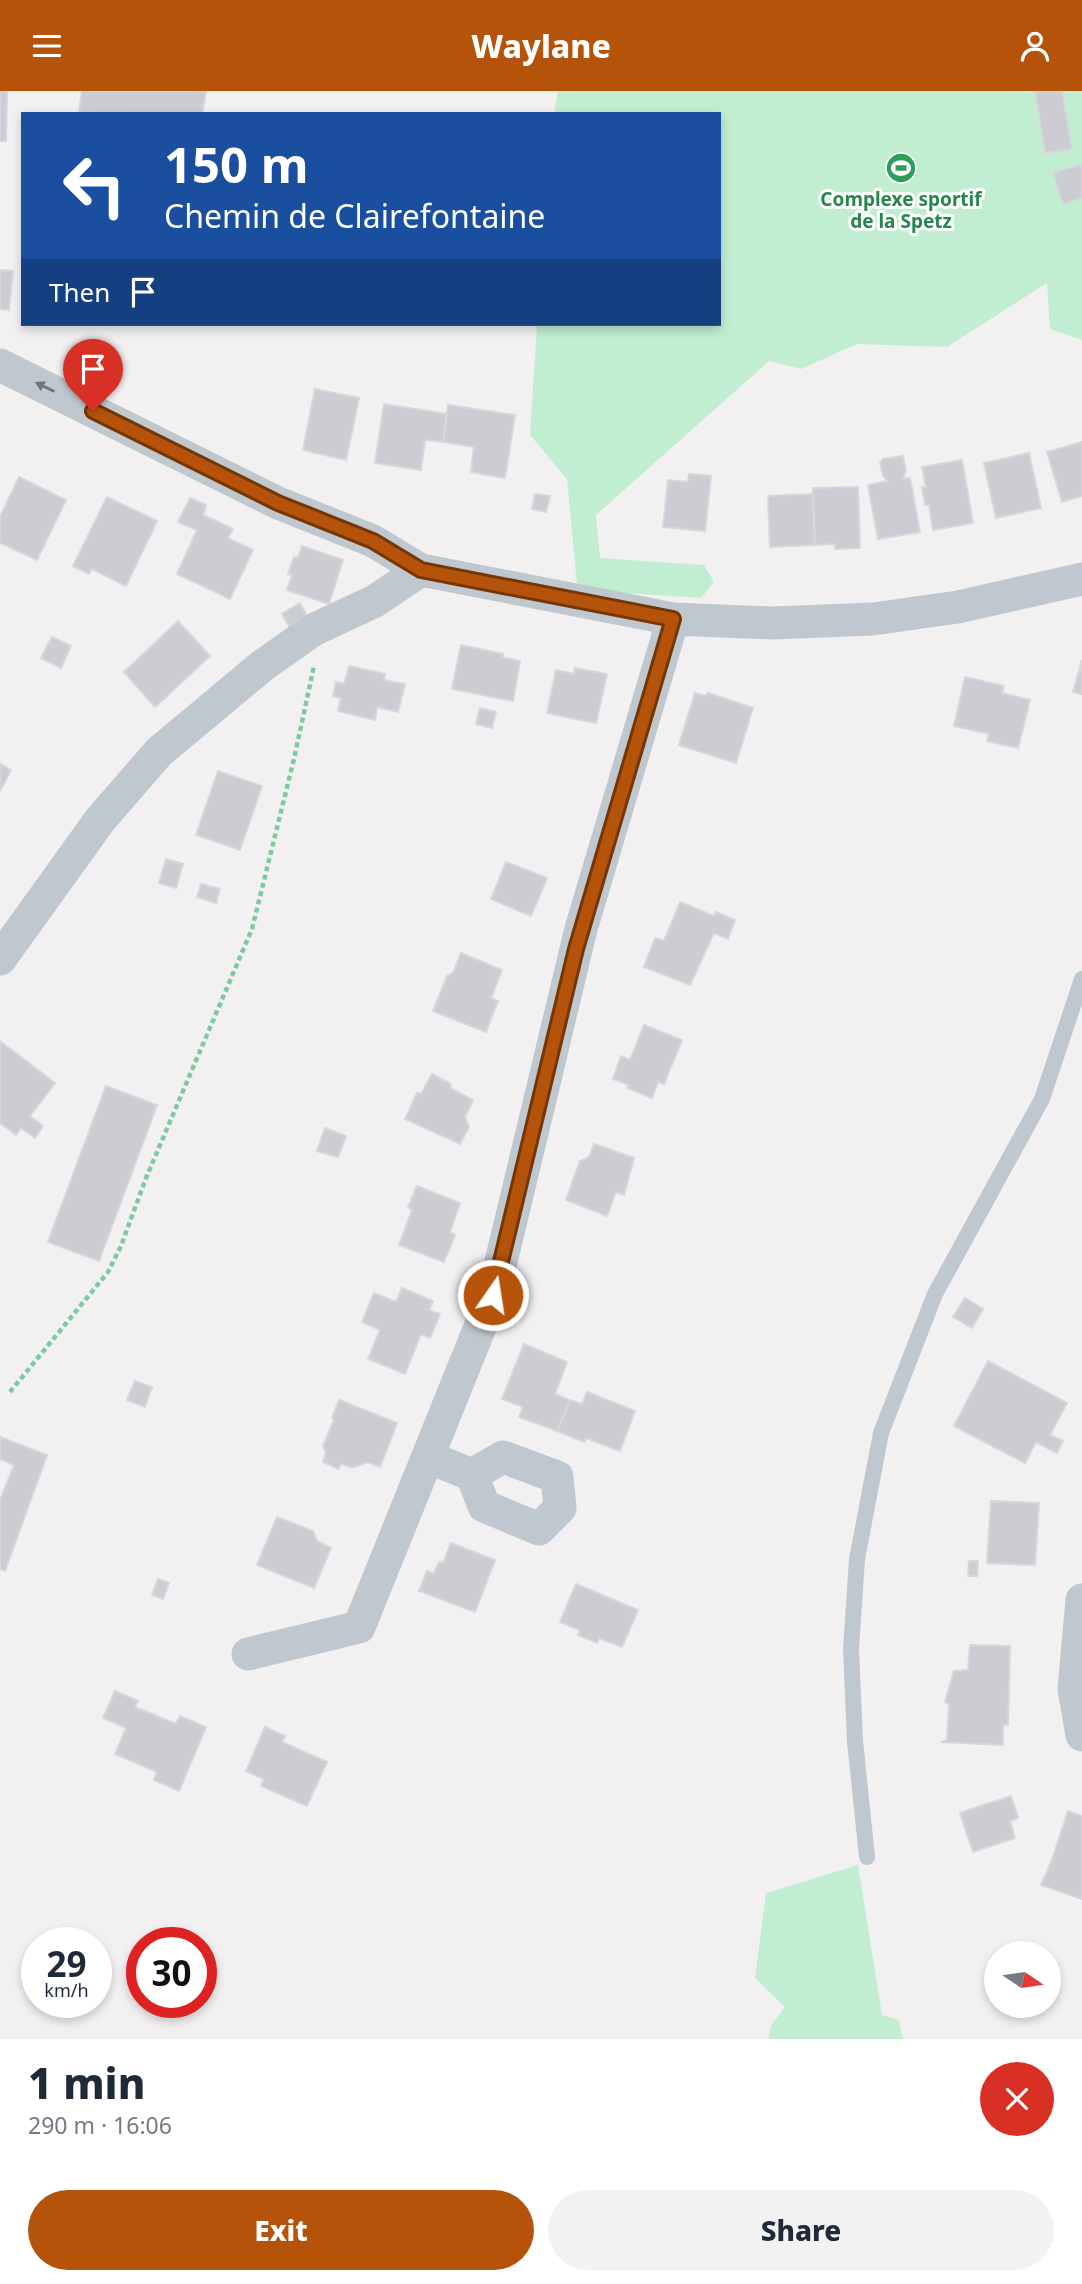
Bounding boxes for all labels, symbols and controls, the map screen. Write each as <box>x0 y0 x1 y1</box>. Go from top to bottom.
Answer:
text: Waylane <box>471 24 611 67</box>
icon: menu <box>28 27 66 65</box>
icon: person <box>1016 27 1054 65</box>
text: 150 m <box>164 131 309 197</box>
icon: left <box>49 140 140 231</box>
sports icon: Complexe sportif de la Spetz <box>884 151 918 185</box>
place label: Complexe sportif de la Spetz <box>820 186 983 234</box>
text: Chemin de Clairefontaine <box>164 194 545 237</box>
icon: arrive <box>124 273 162 311</box>
text: Then <box>49 274 110 310</box>
pin <box>63 339 123 411</box>
icon: arrive <box>74 350 112 388</box>
one-way arrow <box>35 382 55 393</box>
position arrow <box>456 1258 530 1332</box>
speed limit sign: 30 <box>126 1927 217 2018</box>
text: 29 <box>46 1940 87 1987</box>
north arrow <box>984 1941 1060 2018</box>
map controls <box>984 1941 1061 2018</box>
text: km/h <box>44 1978 89 2002</box>
text: 1 min <box>28 2054 145 2111</box>
button: close <box>980 2062 1054 2136</box>
text: 290 m · 16:06 <box>28 2109 172 2141</box>
button: Exit <box>28 2190 534 2270</box>
button: Share <box>548 2190 1054 2270</box>

